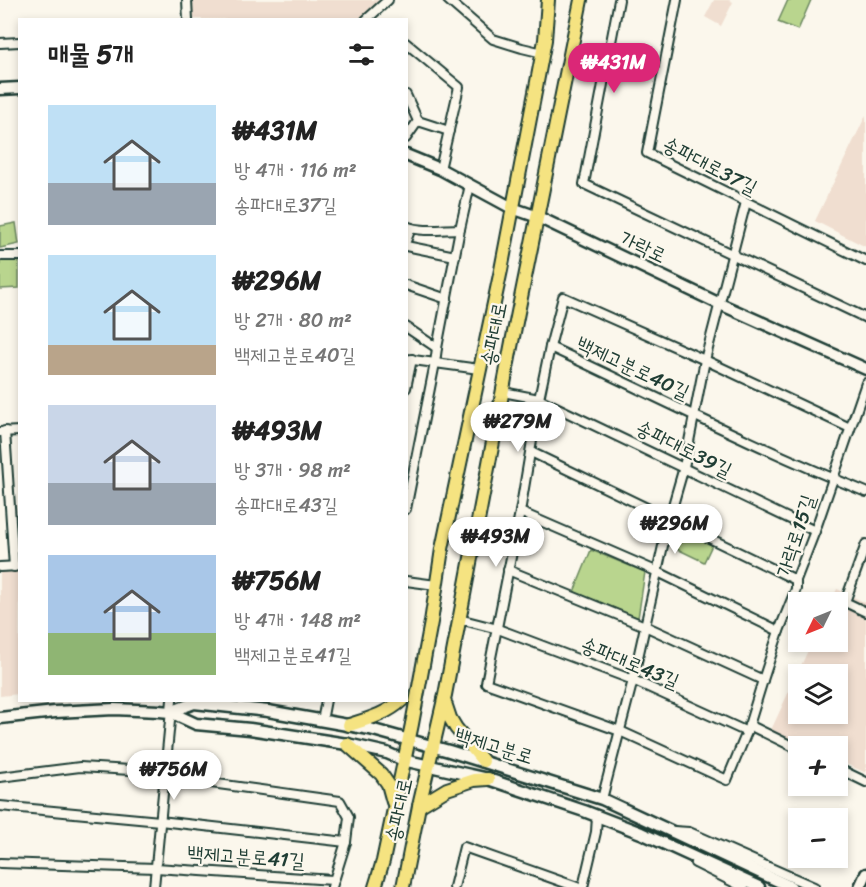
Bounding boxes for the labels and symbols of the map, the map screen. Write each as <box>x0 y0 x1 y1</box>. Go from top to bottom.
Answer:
pin: ₩431M <box>572 43 656 94</box>
street label: 송파대로37길 <box>656 127 764 205</box>
street label: 가락로 <box>614 221 672 273</box>
street label: 송파대로 <box>471 299 517 369</box>
street label: 백제고분로40길 <box>570 326 696 410</box>
pin: ₩279M <box>476 402 560 453</box>
street label: 송파대로39길 <box>630 411 738 487</box>
street label: 가락로15길 <box>766 490 826 582</box>
pin: ₩296M <box>633 504 717 555</box>
pin: ₩493M <box>454 517 538 568</box>
north arrow <box>788 592 848 652</box>
street label: 송파대로43길 <box>575 627 685 699</box>
street label: 백제고분로 <box>450 718 538 774</box>
pin: ₩756M <box>132 750 216 801</box>
street label: 송파대로 <box>375 775 423 845</box>
street label: 백제고분로41길 <box>186 835 306 879</box>

